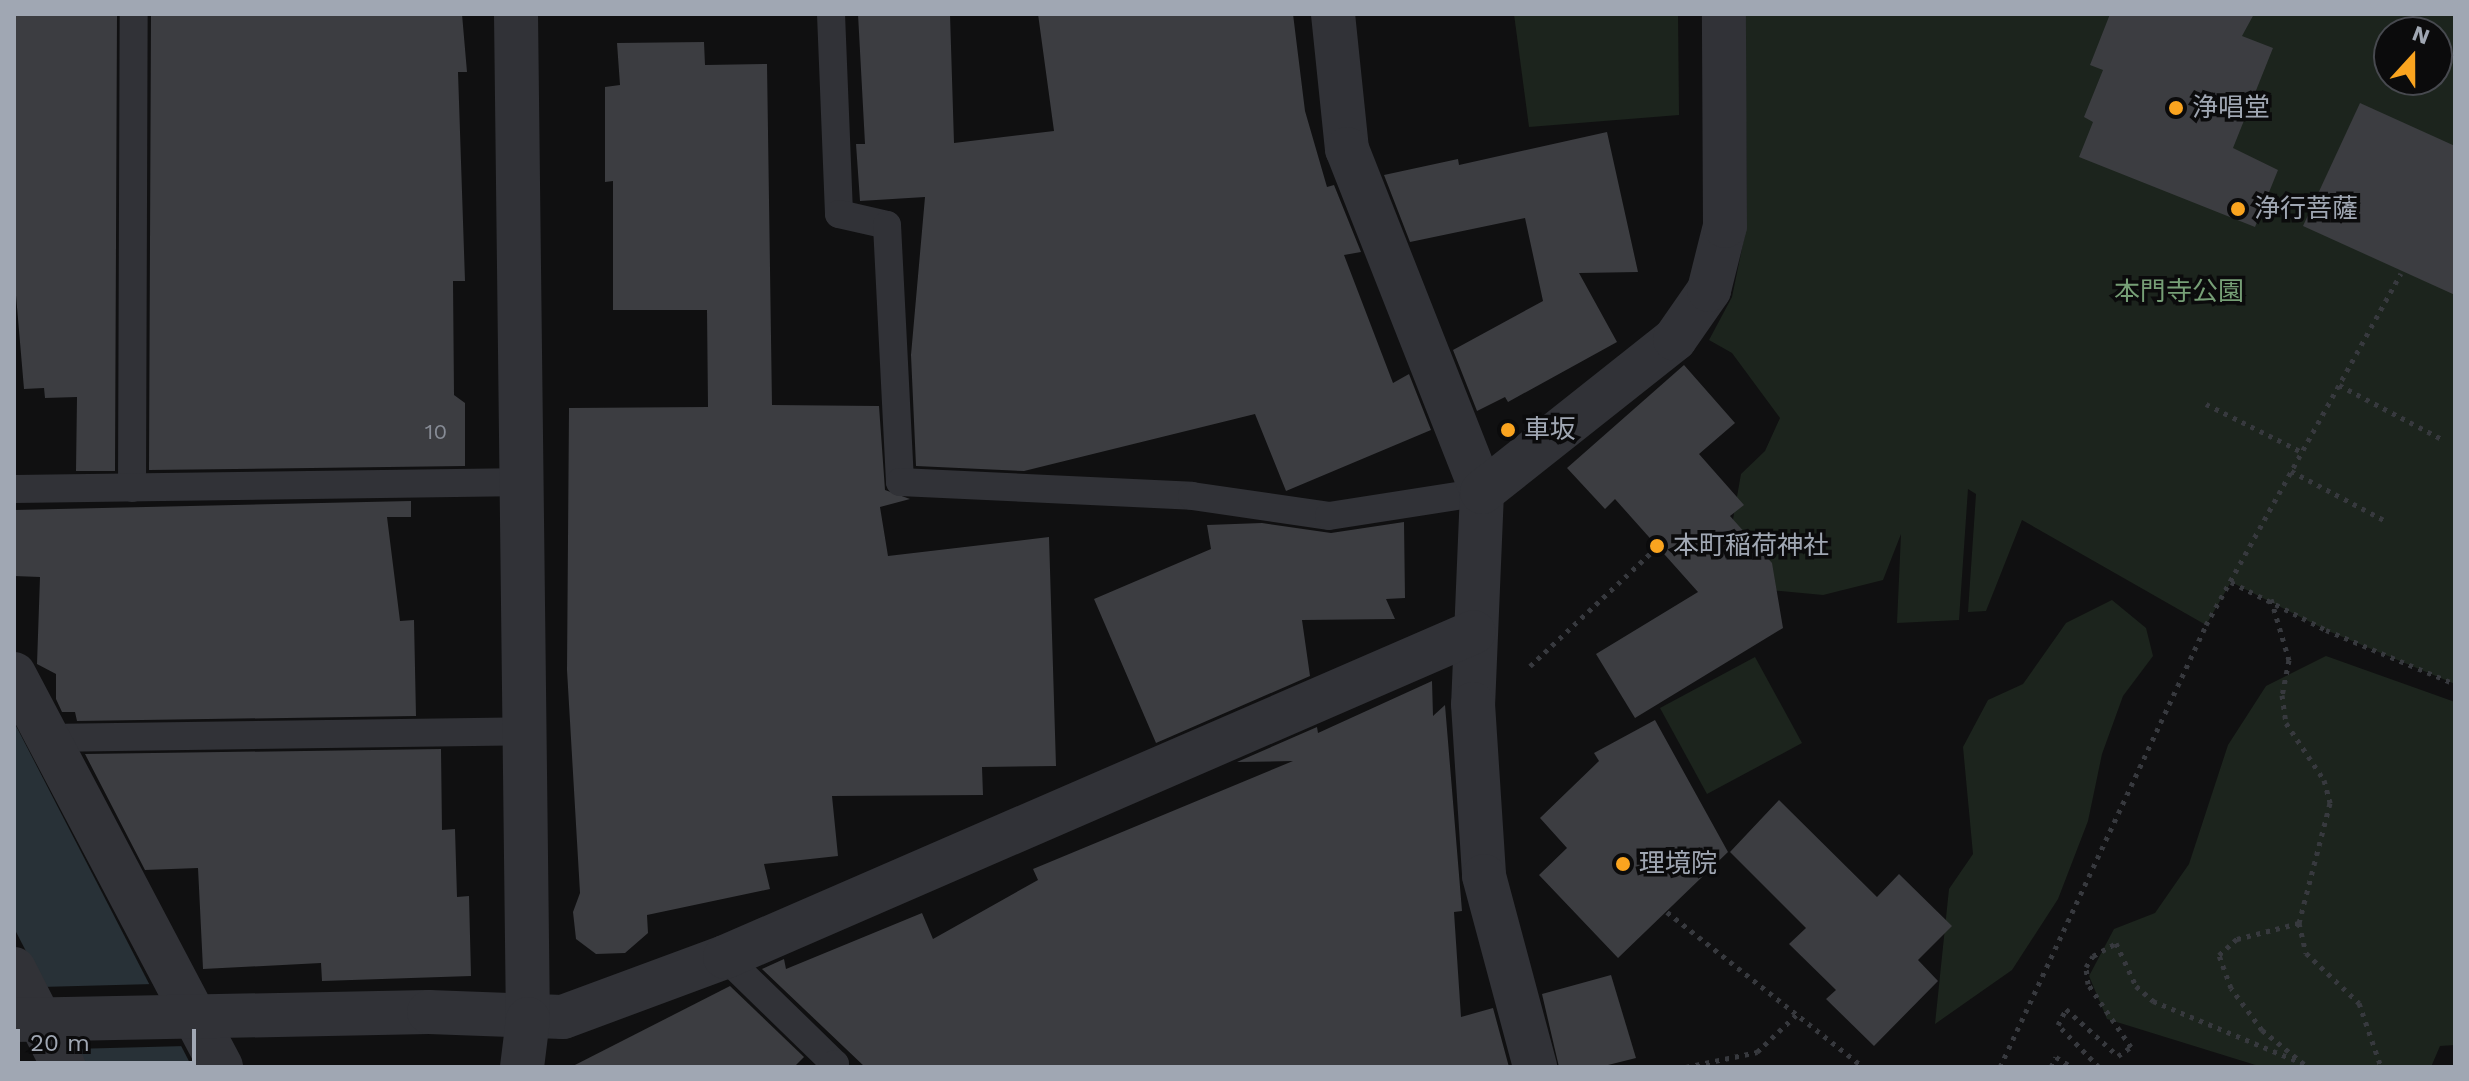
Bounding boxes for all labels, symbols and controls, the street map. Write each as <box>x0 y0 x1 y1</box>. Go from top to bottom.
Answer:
north arrow <box>2373 16 2453 96</box>
text: N <box>2409 20 2433 50</box>
place label: 浄唱堂 <box>2192 92 2270 124</box>
marker: 浄唱堂 <box>2167 99 2185 117</box>
place label: 浄行菩薩 <box>2254 193 2358 225</box>
marker: 浄行菩薩 <box>2229 200 2247 218</box>
park label: 本門寺公園 <box>2114 276 2244 308</box>
place label: 車坂 <box>1524 414 1576 446</box>
house number: 10 <box>425 419 447 445</box>
marker: 車坂 <box>1499 421 1517 439</box>
place label: 本町稲荷神社 <box>1673 530 1829 562</box>
marker: 本町稲荷神社 <box>1648 537 1666 555</box>
place label: 理境院 <box>1639 848 1717 880</box>
marker: 理境院 <box>1614 855 1632 873</box>
scale bar <box>20 1013 200 1063</box>
text: 20 m <box>30 1029 90 1057</box>

